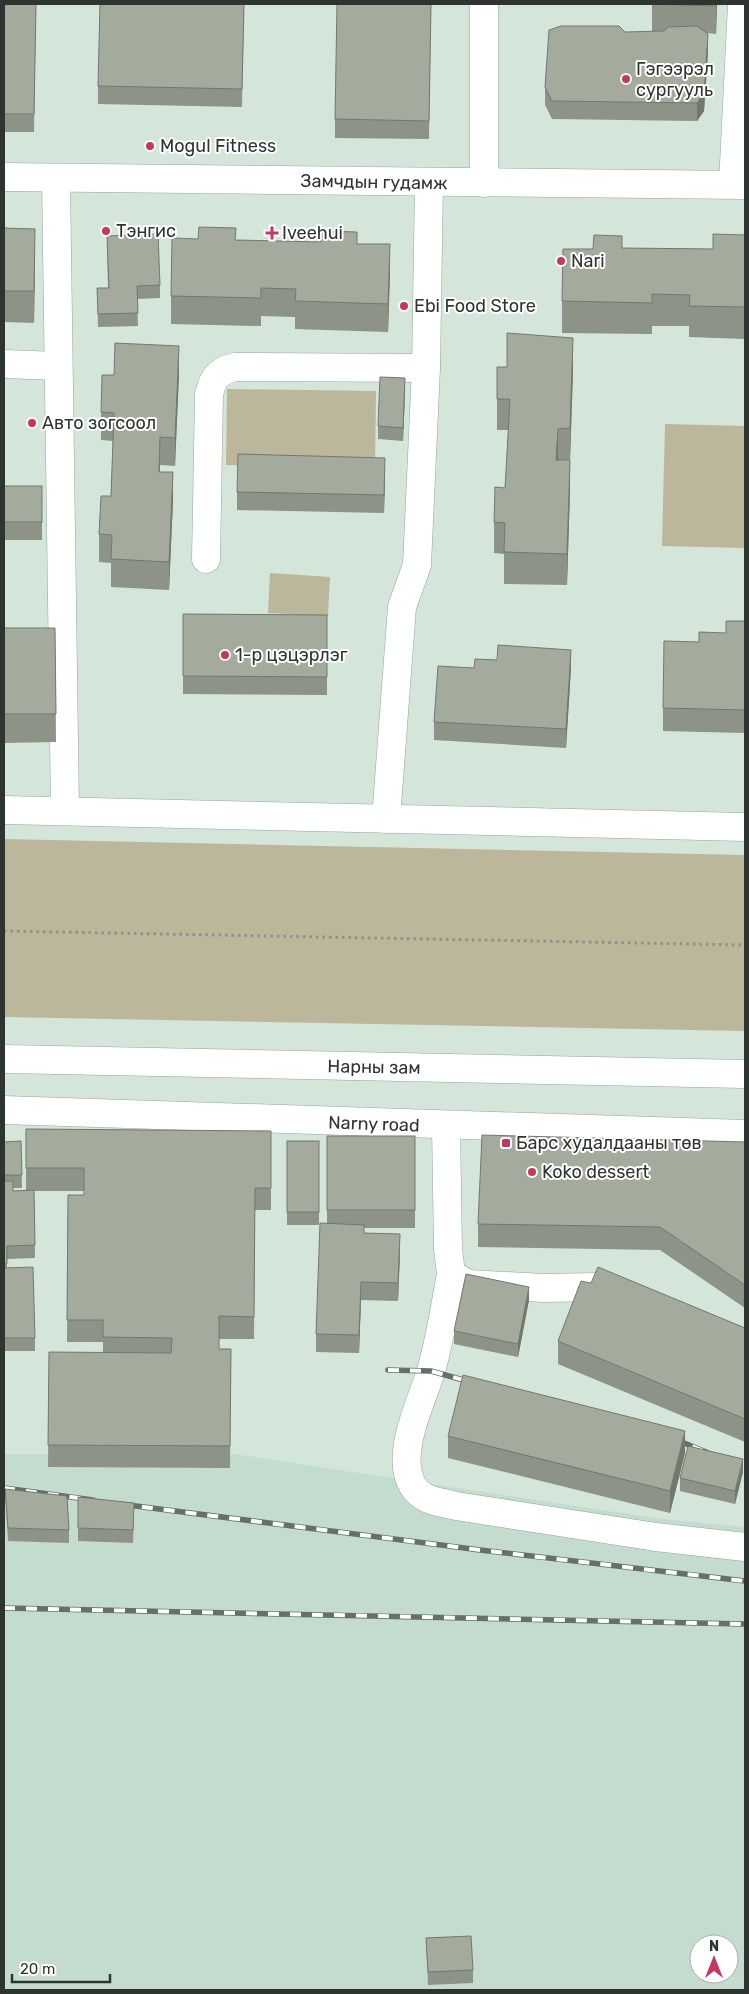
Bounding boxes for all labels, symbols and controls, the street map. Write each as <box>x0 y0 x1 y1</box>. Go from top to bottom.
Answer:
place label: Гэгээрэл сургууль <box>636 58 714 101</box>
marker: Гэгээрэл сургууль <box>620 73 632 85</box>
place label: Mogul Fitness <box>160 135 276 157</box>
marker: Mogul Fitness <box>144 140 156 152</box>
street label: Замчдын гудамж <box>300 170 448 194</box>
place label: Тэнгис <box>116 220 176 242</box>
place label: Iveehui <box>282 222 343 244</box>
marker: Тэнгис <box>100 225 112 237</box>
marker: Iveehui <box>266 227 278 239</box>
place label: Nari <box>571 250 605 272</box>
marker: Nari <box>555 255 567 267</box>
place label: Ebi Food Store <box>414 295 536 317</box>
marker: Ebi Food Store <box>398 300 410 312</box>
place label: Авто зогсоол <box>42 412 156 434</box>
marker: Авто зогсоол <box>26 417 38 429</box>
place label: 1-р цэцэрлэг <box>235 644 348 666</box>
marker: 1-р цэцэрлэг <box>219 649 231 661</box>
street label: Нарны зам <box>327 1055 421 1079</box>
street label: Narny road <box>328 1111 420 1137</box>
place label: Барс худалдааны төв <box>516 1132 702 1154</box>
marker: Барс худалдааны төв <box>500 1137 512 1149</box>
place label: Koko dessert <box>542 1161 649 1183</box>
marker: Koko dessert <box>526 1166 538 1178</box>
north arrow <box>689 1934 739 1984</box>
text: N <box>709 1938 719 1955</box>
scale bar <box>12 1952 110 1984</box>
text: 20 m <box>20 1960 55 1978</box>

